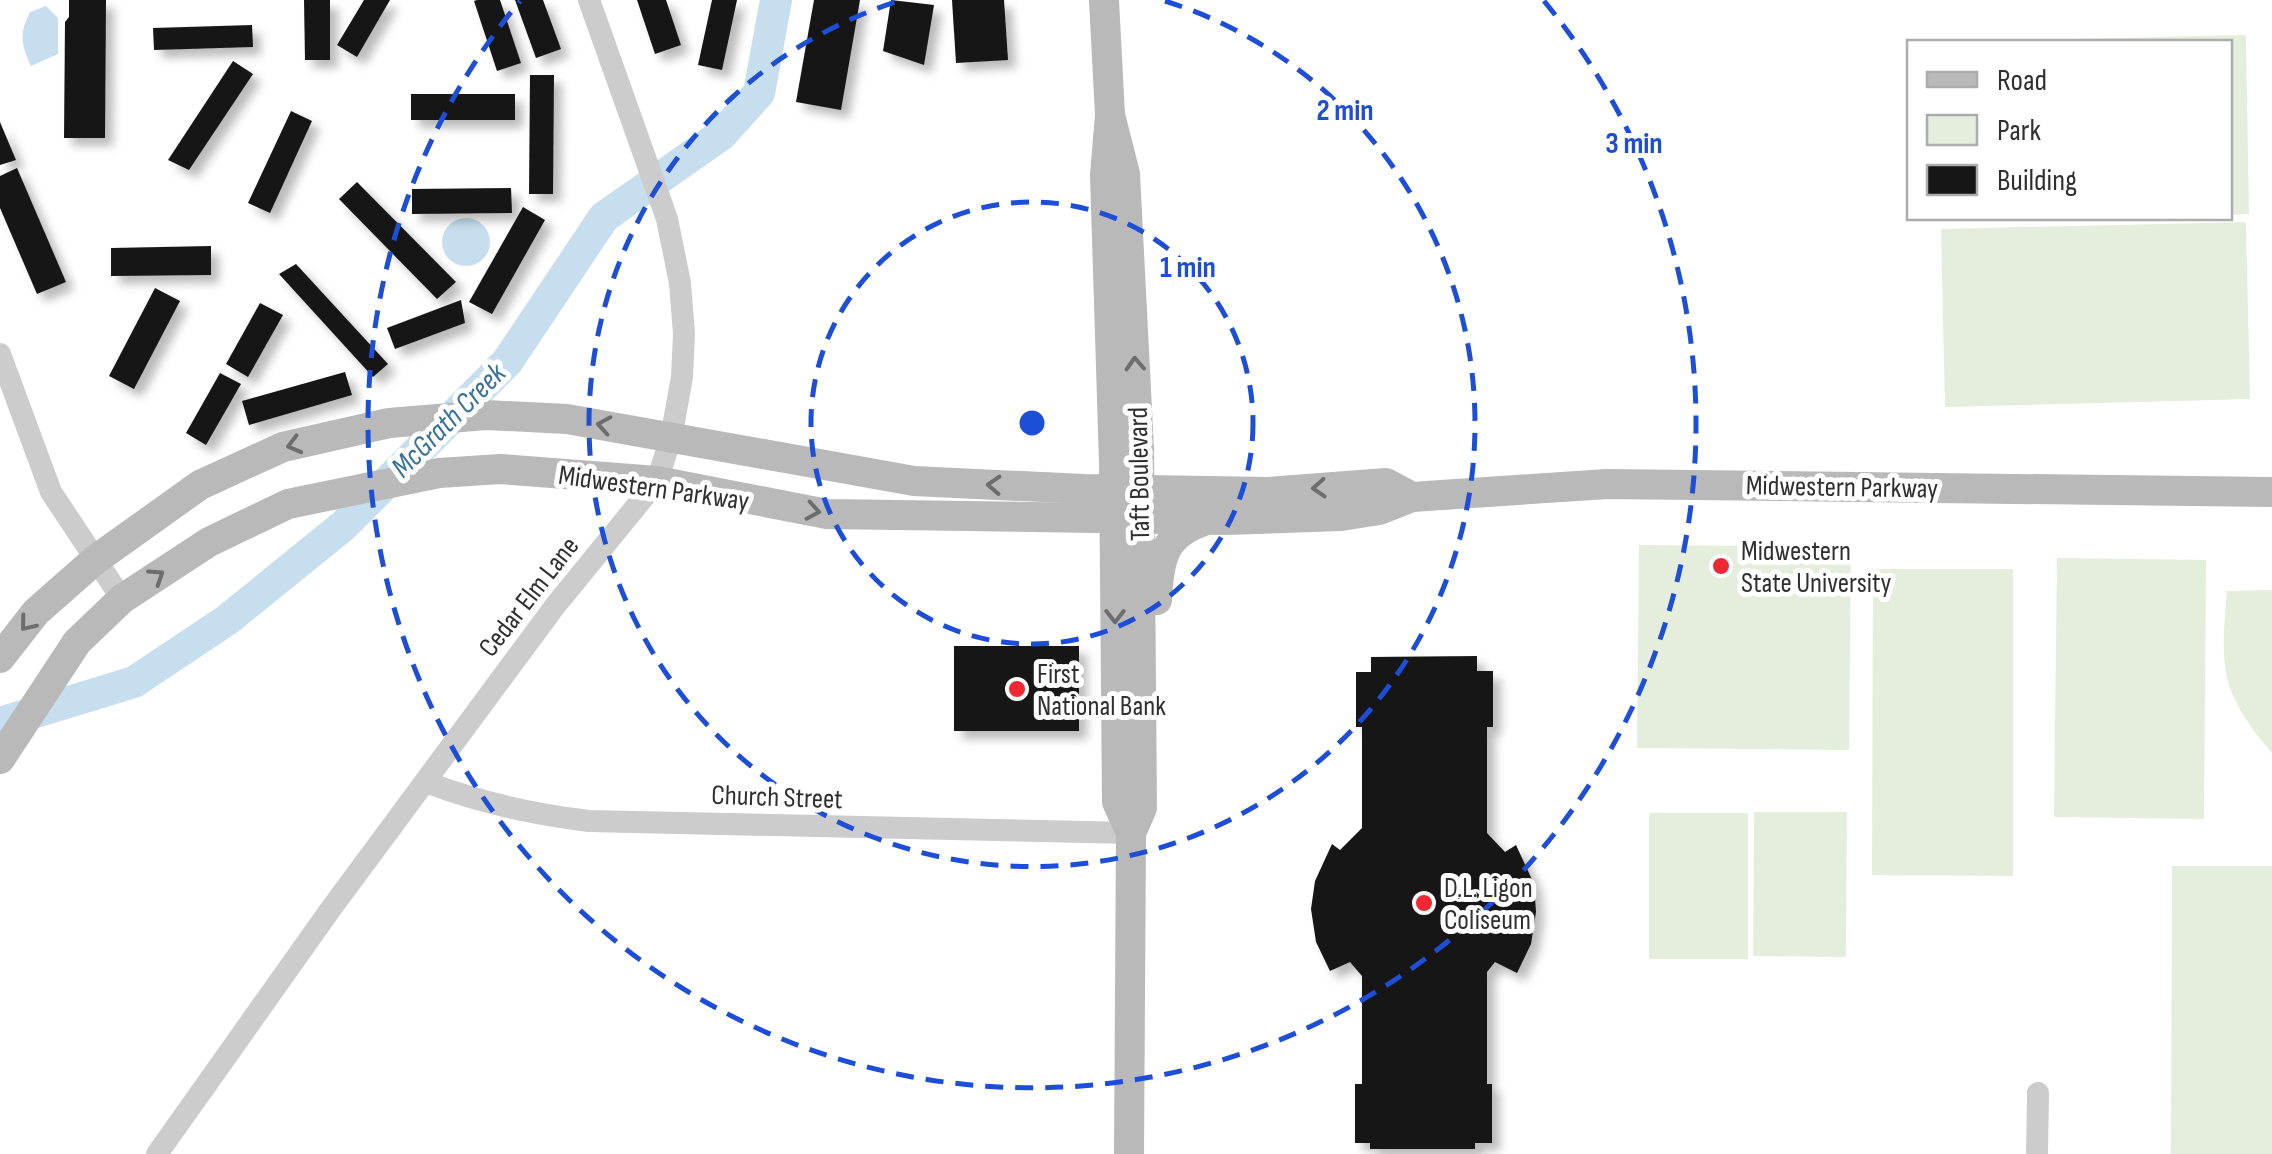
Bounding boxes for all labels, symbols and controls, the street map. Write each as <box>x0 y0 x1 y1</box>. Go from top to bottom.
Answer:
legend <box>1907 40 2232 220</box>
text: Road <box>1997 63 2047 99</box>
text: 2 min <box>1316 93 1374 129</box>
text: Park <box>1997 113 2041 149</box>
text: 3 min <box>1605 126 1663 162</box>
text: Building <box>1997 163 2077 199</box>
text: 1 min <box>1160 250 1216 286</box>
water label: McGrath Creek <box>384 355 514 485</box>
one-way arrow <box>1125 356 1146 372</box>
centre of rings <box>1014 405 1050 441</box>
street label: Taft Boulevard <box>1122 407 1157 541</box>
one-way arrow <box>596 416 613 437</box>
one-way arrow <box>286 433 304 454</box>
street label: Midwestern Parkway <box>556 459 751 518</box>
street label: Midwestern Parkway <box>1746 469 1939 506</box>
one-way arrow <box>985 475 1001 496</box>
one-way arrow <box>1310 476 1326 498</box>
one-way arrow <box>805 500 822 521</box>
street label: Cedar Elm Lane <box>472 530 586 663</box>
place label: Midwestern State University <box>1741 535 1892 600</box>
marker: Midwestern State University <box>1710 555 1732 577</box>
one-way arrow <box>146 570 164 589</box>
one-way arrow <box>1105 608 1126 624</box>
one-way arrow <box>21 612 39 630</box>
place label: First National Bank <box>1037 658 1166 723</box>
marker: First National Bank <box>1006 678 1028 700</box>
street label: Church Street <box>711 779 843 816</box>
place label: D.L. Ligon Coliseum <box>1444 872 1533 937</box>
marker: D.L. Ligon Coliseum <box>1413 892 1435 914</box>

